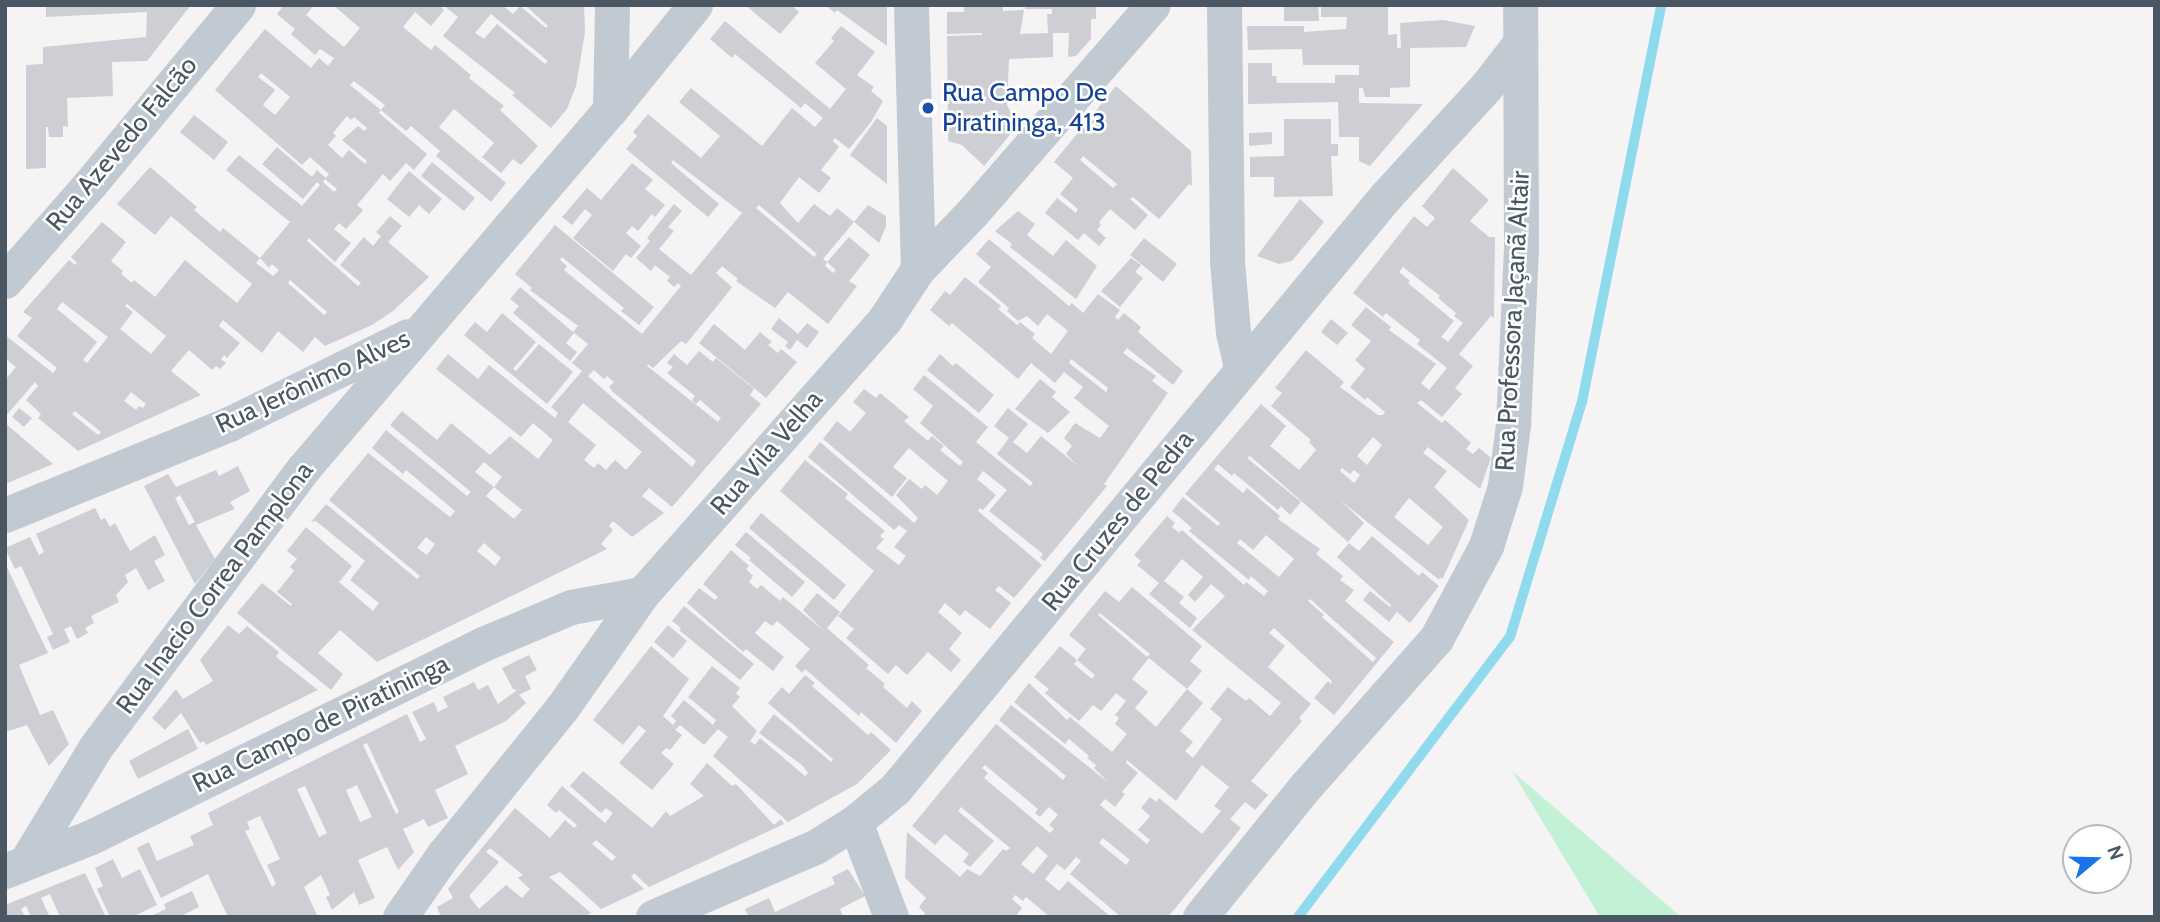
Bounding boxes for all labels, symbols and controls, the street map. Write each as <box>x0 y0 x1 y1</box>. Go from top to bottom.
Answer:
street label: Rua Azevedo Falcão <box>40 50 204 238</box>
place label: Rua Campo De Piratininga, 413 <box>942 77 1107 138</box>
marker: Rua Campo De Piratininga, 413 <box>920 100 936 116</box>
street label: Rua Professora Jaçanã Altair <box>1490 170 1536 472</box>
street label: Rua Jerônimo Alves <box>211 323 415 441</box>
street label: Rua Vila Velha <box>705 384 829 522</box>
street label: Rua Cruzes de Pedra <box>1036 424 1200 618</box>
street label: Rua Inacio Correa Pamplona <box>110 456 320 720</box>
street label: Rua Campo de Piratininga <box>188 648 454 800</box>
north arrow <box>2062 824 2132 894</box>
text: N <box>2102 843 2128 863</box>

